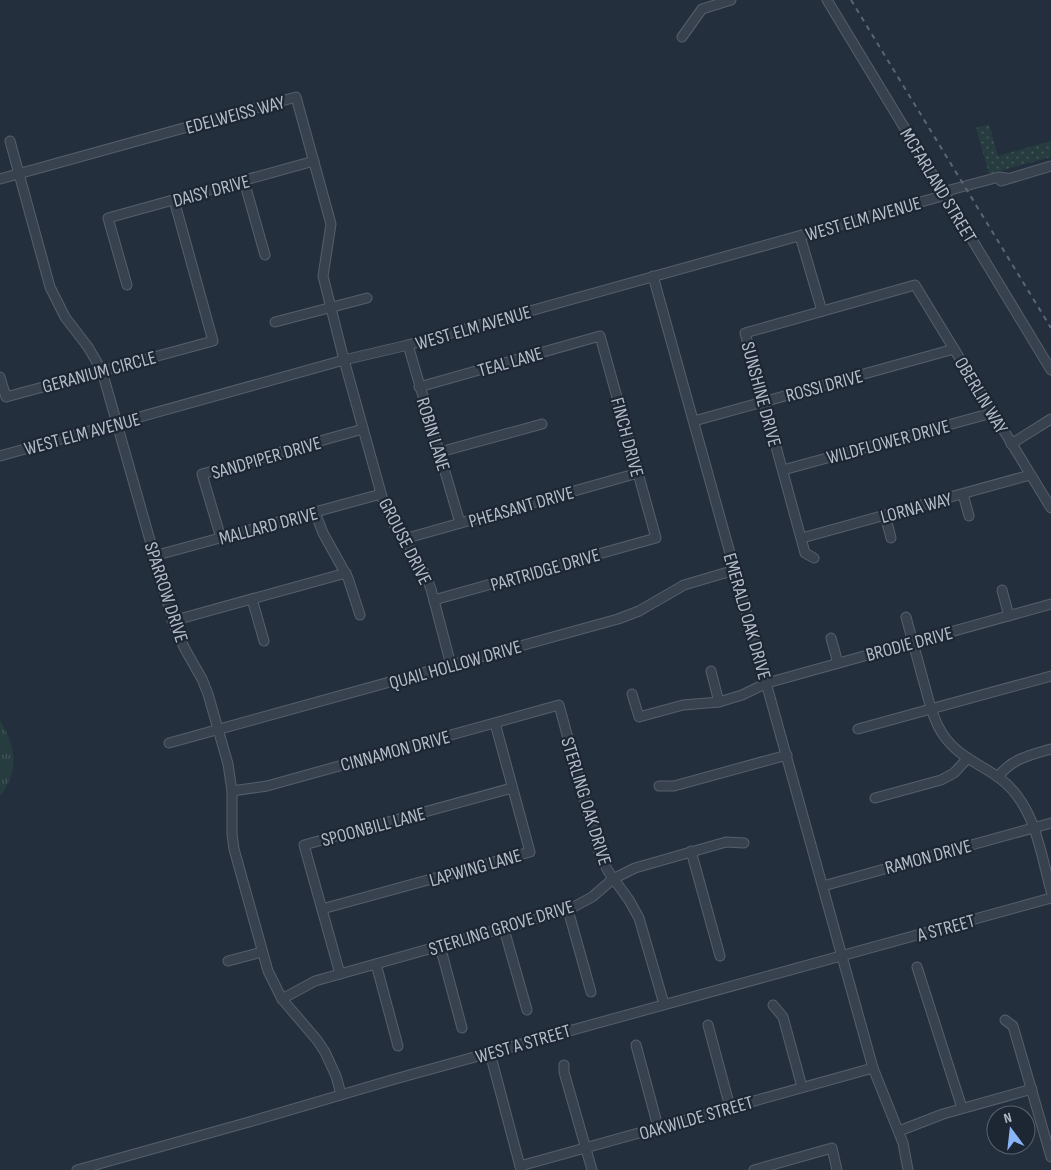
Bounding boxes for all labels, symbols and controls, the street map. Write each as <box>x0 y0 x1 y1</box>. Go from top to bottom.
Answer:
street label: EDELWEISS WAY <box>183 91 287 140</box>
street label: MCFARLAND STREET <box>894 124 981 248</box>
street label: DAISY DRIVE <box>171 170 252 213</box>
street label: WEST ELM AVENUE <box>803 192 924 247</box>
street label: WEST ELM AVENUE <box>413 301 534 356</box>
street label: SUNSHINE DRIVE <box>736 339 786 449</box>
street label: TEAL LANE <box>475 342 546 383</box>
street label: GERANIUM CIRCLE <box>40 346 159 399</box>
street label: OBERLIN WAY <box>949 353 1013 438</box>
street label: ROSSI DRIVE <box>783 365 866 408</box>
street label: ROBIN LANE <box>410 395 455 474</box>
street label: FINCH DRIVE <box>605 395 648 480</box>
street label: WEST ELM AVENUE <box>22 408 143 461</box>
street label: WILDFLOWER DRIVE <box>824 415 952 470</box>
street label: SANDPIPER DRIVE <box>209 432 324 485</box>
street label: PHEASANT DRIVE <box>466 481 577 533</box>
street label: LORNA WAY <box>878 488 955 529</box>
street label: GROUSE DRIVE <box>373 494 436 589</box>
street label: MALLARD DRIVE <box>216 502 320 551</box>
street label: SPARROW DRIVE <box>139 539 193 646</box>
street label: PARTRIDGE DRIVE <box>488 544 603 597</box>
street label: EMERALD OAK DRIVE <box>718 551 776 682</box>
street label: BRODIE DRIVE <box>863 622 955 667</box>
street label: QUAIL HOLLOW DRIVE <box>387 636 524 695</box>
street label: CINNAMON DRIVE <box>338 726 453 777</box>
street label: STERLING OAK DRIVE <box>555 735 616 868</box>
street label: SPOONBILL LANE <box>319 803 428 852</box>
street label: RAMON DRIVE <box>883 835 974 880</box>
street label: LAPWING LANE <box>427 844 524 893</box>
street label: STERLING GROVE DRIVE <box>426 895 577 961</box>
street label: A STREET <box>914 910 978 947</box>
street label: WEST A STREET <box>473 1020 574 1069</box>
street label: OAKWILDE STREET <box>637 1091 756 1146</box>
north arrow <box>986 1105 1036 1155</box>
text: N <box>1002 1109 1014 1127</box>

